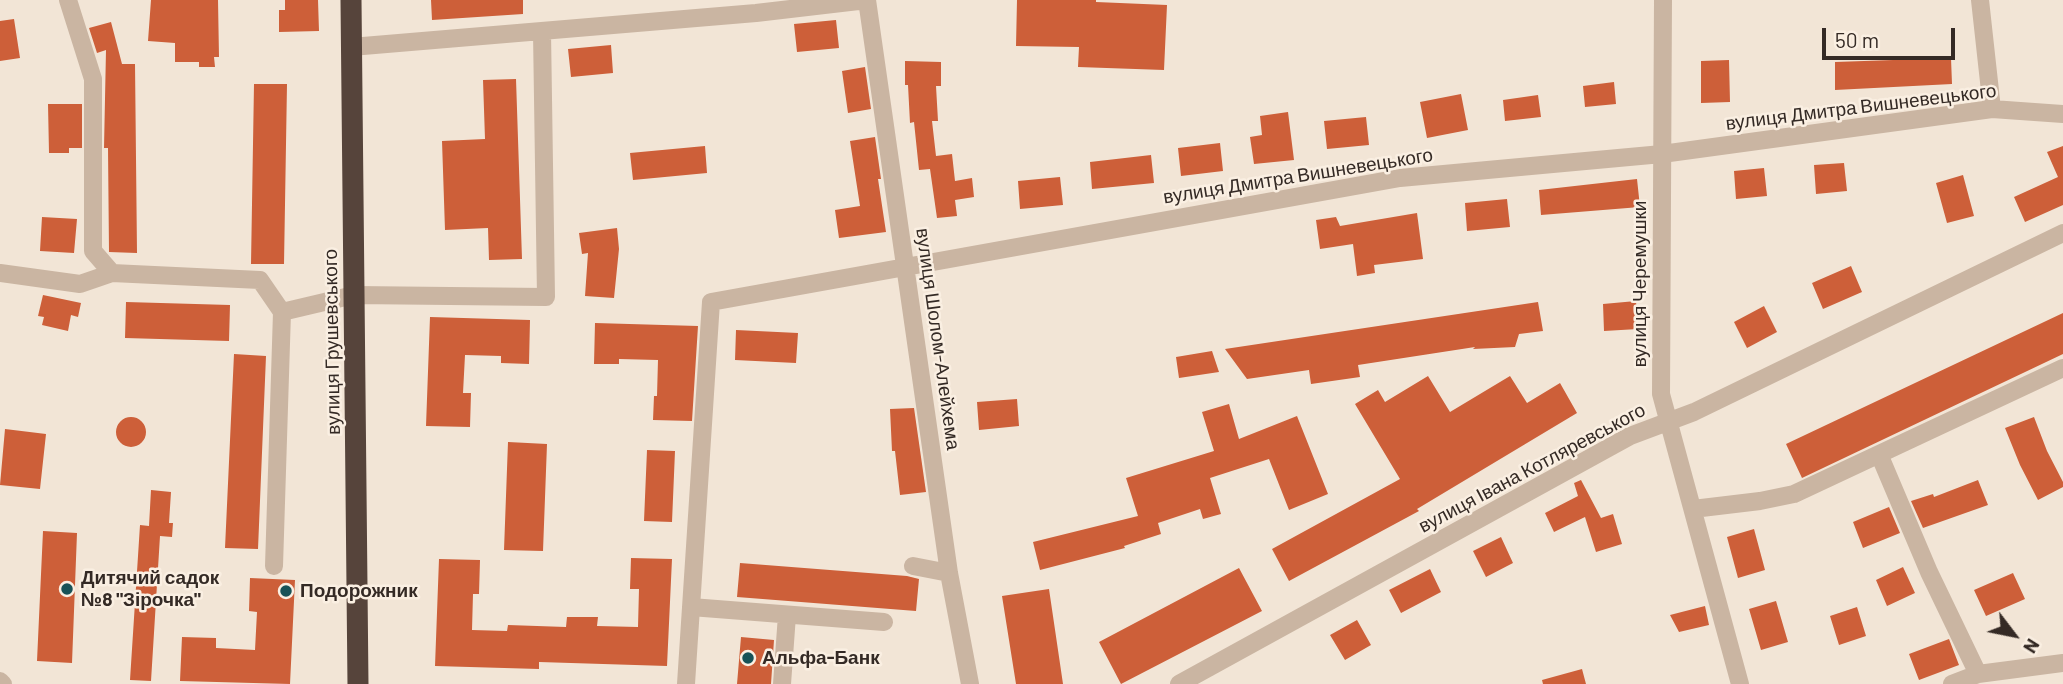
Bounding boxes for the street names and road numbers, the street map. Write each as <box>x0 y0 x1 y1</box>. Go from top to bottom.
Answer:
street label: вулиця Дмитра Вишневецького <box>1724 79 1998 135</box>
street label: вулиця Дмитра Вишневецького <box>1162 143 1434 209</box>
street label: вулиця Черемушки <box>1629 201 1651 367</box>
street label: вулиця Шолом-Алейхема <box>911 227 965 451</box>
street label: вулиця Грушевського <box>319 249 345 435</box>
street label: вулиця Івана Котляревського <box>1415 398 1649 538</box>

